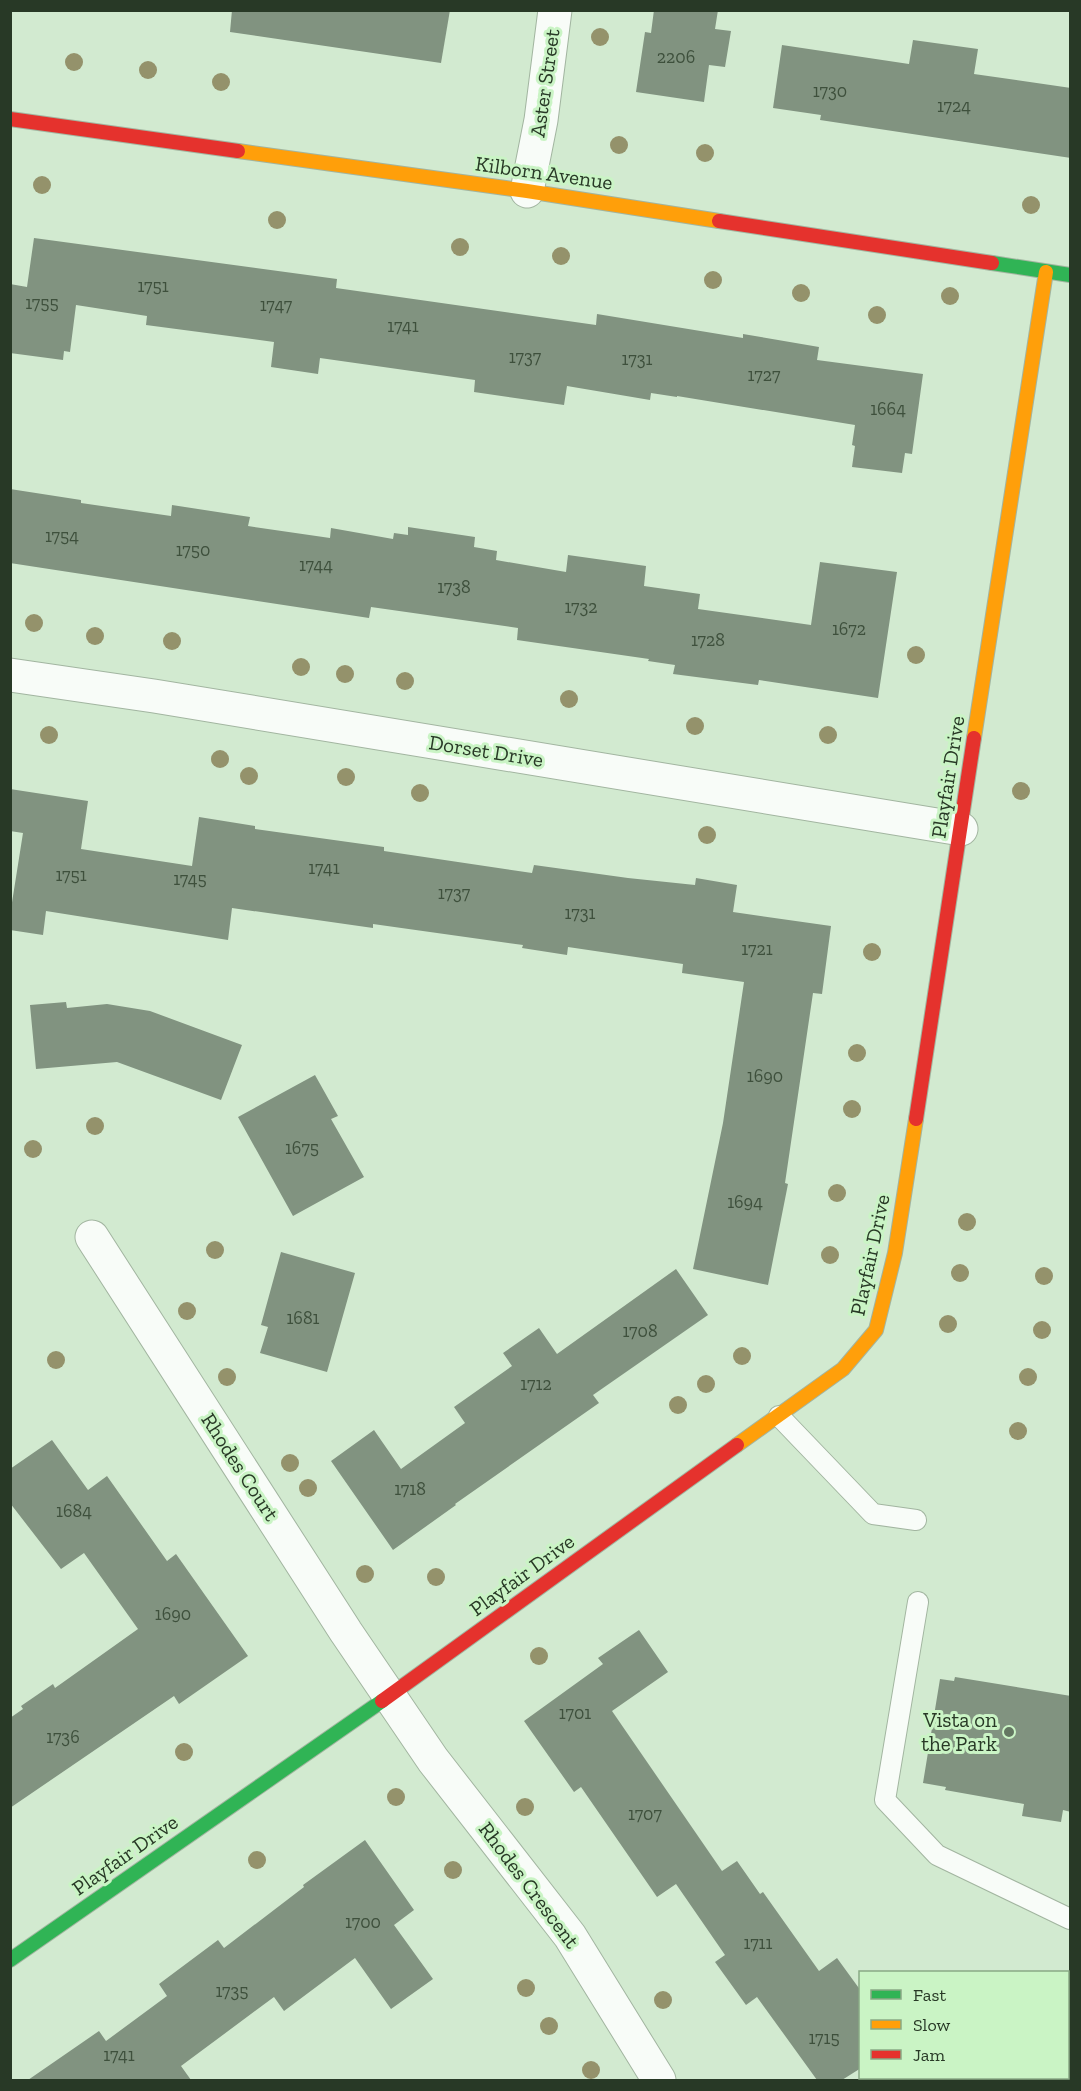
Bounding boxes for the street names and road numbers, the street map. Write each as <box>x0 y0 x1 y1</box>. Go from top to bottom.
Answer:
street label: Aster Street <box>525 27 565 139</box>
street label: Kilborn Avenue <box>474 150 614 195</box>
street label: Playfair Drive <box>926 714 970 840</box>
street label: Dorset Drive <box>427 729 545 772</box>
street label: Playfair Drive <box>844 1192 895 1318</box>
street label: Rhodes Court <box>196 1408 285 1526</box>
street label: Playfair Drive <box>464 1528 579 1621</box>
street label: Playfair Drive <box>67 1809 183 1900</box>
street label: Rhodes Crescent <box>474 1817 585 1953</box>

